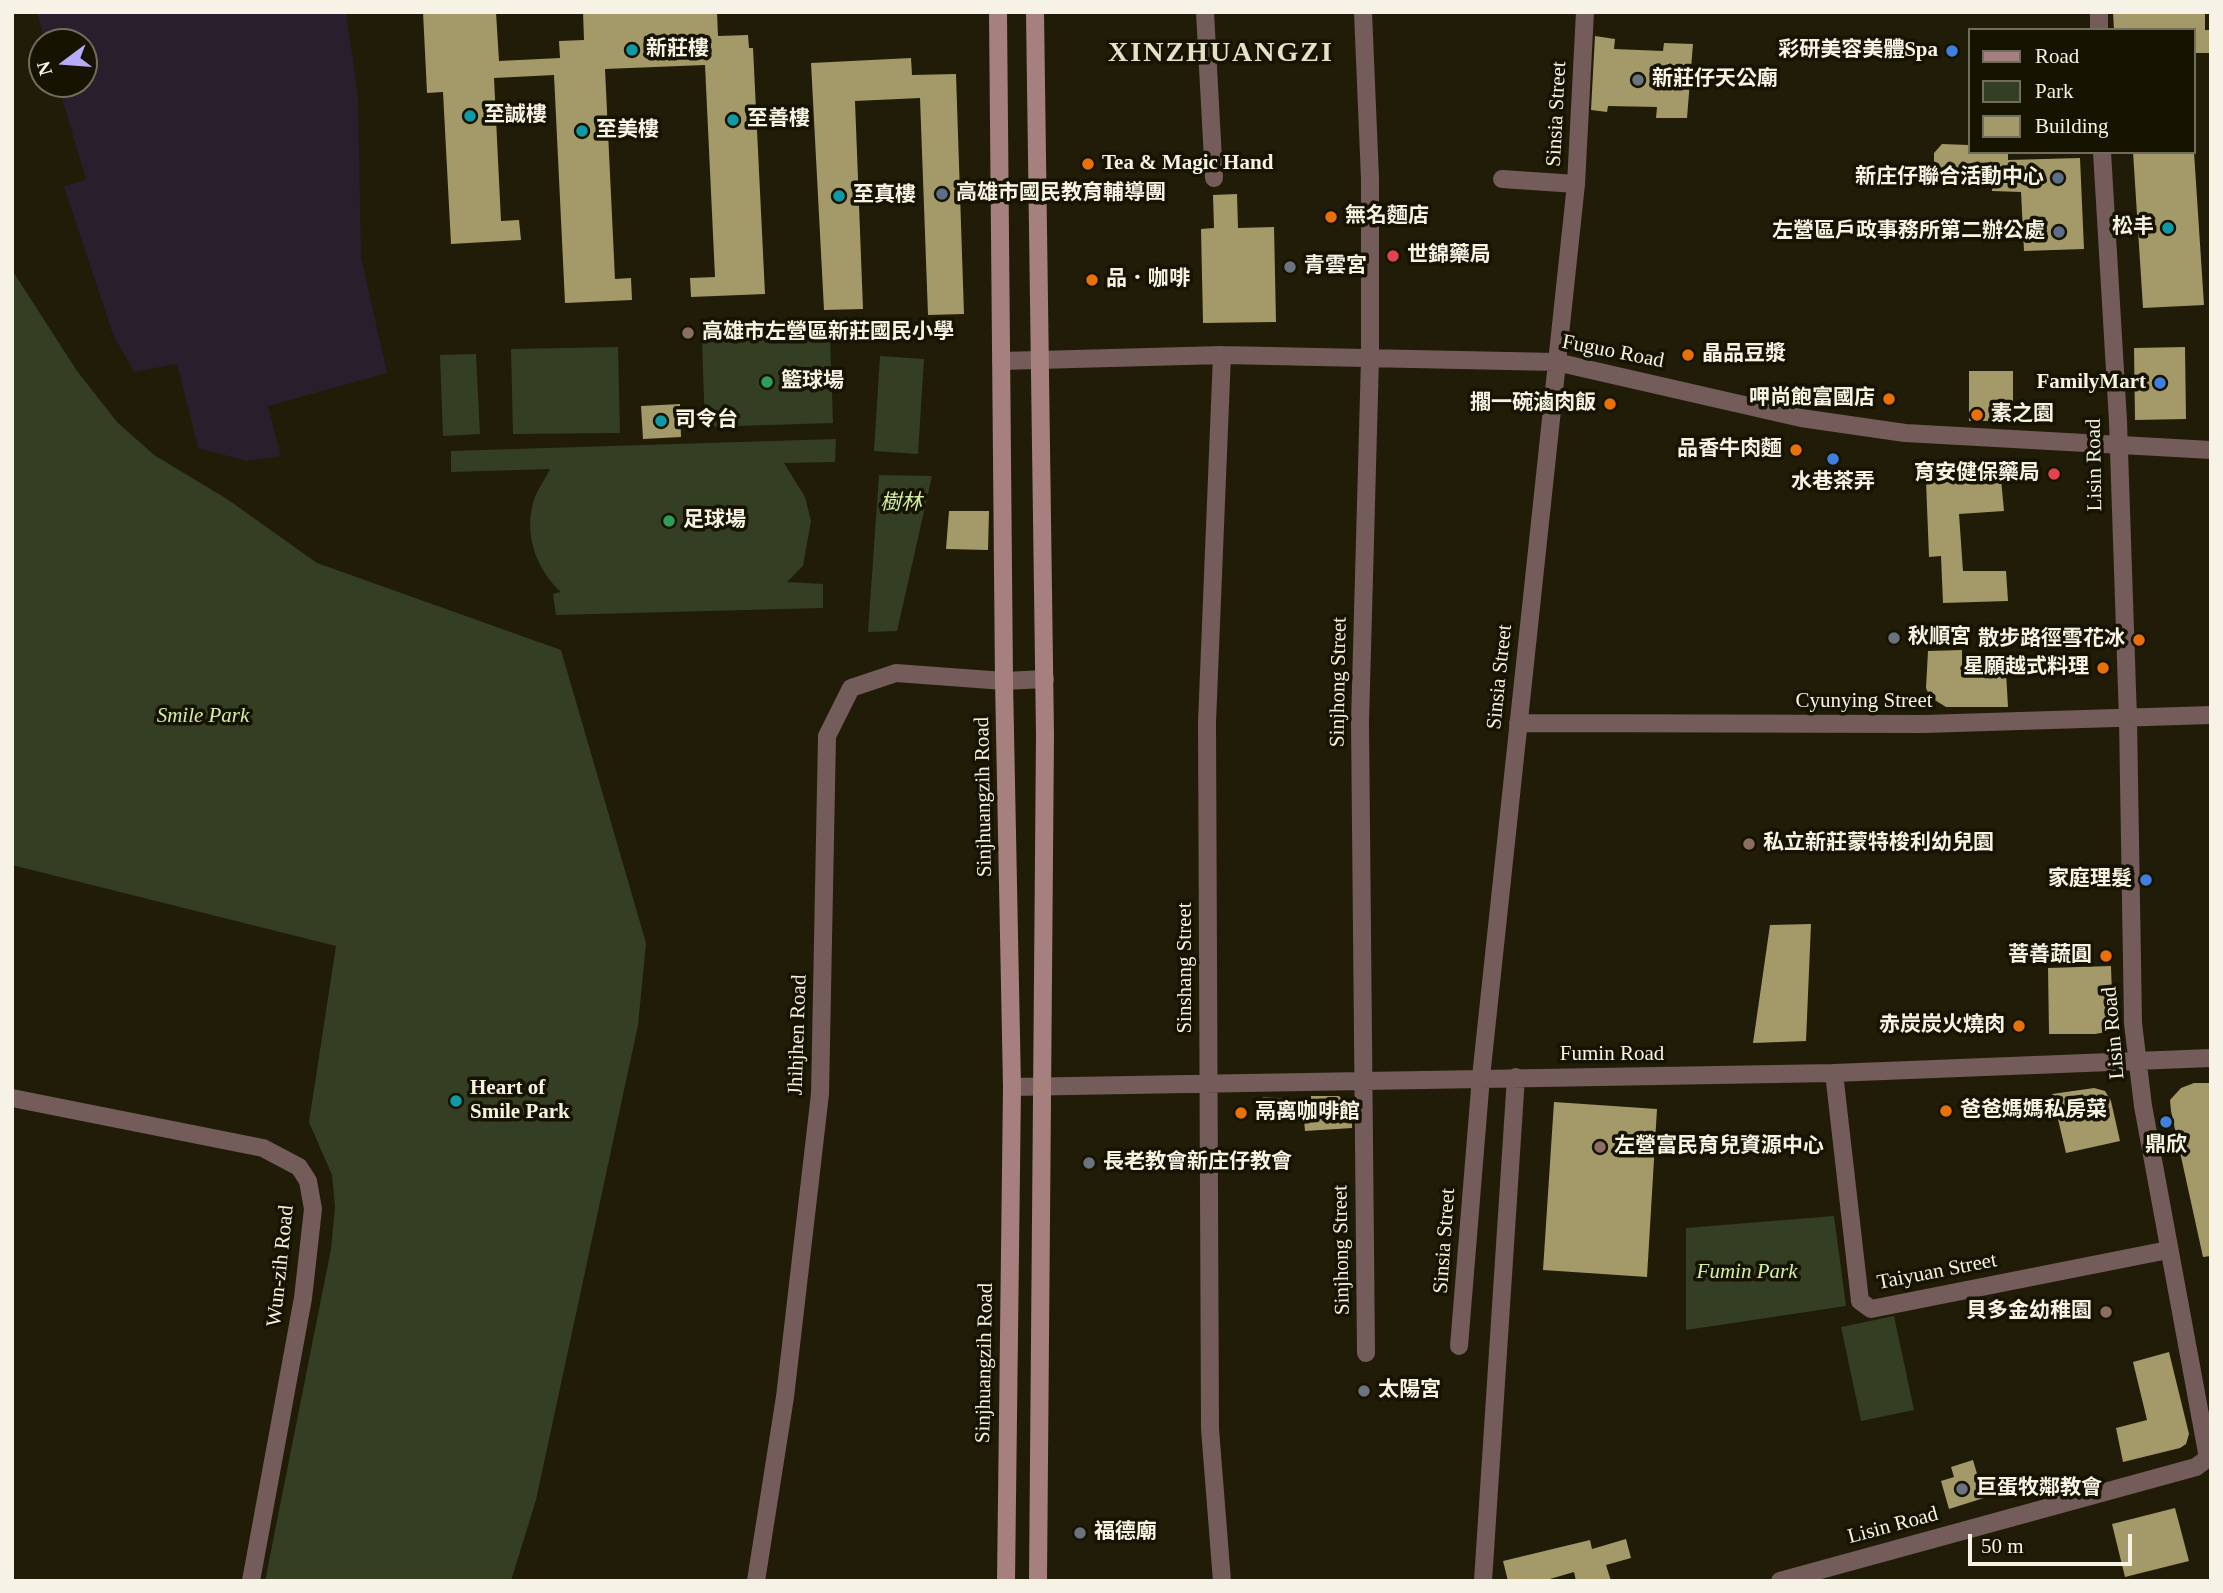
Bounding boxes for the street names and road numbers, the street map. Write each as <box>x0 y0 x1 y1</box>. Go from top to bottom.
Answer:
street label: Sinsia Street <box>1542 61 1572 167</box>
street label: Fuguo Road <box>1560 330 1666 374</box>
street label: Lisin Road <box>2082 418 2108 512</box>
street label: Sinjhong Street <box>1325 617 1353 747</box>
street label: Sinsia Street <box>1482 623 1518 731</box>
street label: Cyunying Street <box>1795 688 1933 714</box>
street label: Sinjhuangzih Road <box>970 717 998 877</box>
street label: Sinshang Street <box>1172 902 1198 1034</box>
street label: Jhihjhen Road <box>783 974 813 1096</box>
street label: Lisin Road <box>2097 986 2131 1080</box>
street label: Fumin Road <box>1560 1041 1664 1067</box>
street label: Sinjhong Street <box>1328 1185 1356 1315</box>
street label: Sinsia Street <box>1429 1187 1461 1295</box>
street label: Wun-zih Road <box>262 1204 300 1328</box>
street label: Taiyuan Street <box>1875 1248 1999 1296</box>
street label: Sinjhuangzih Road <box>971 1283 999 1443</box>
street label: Lisin Road <box>1845 1502 1941 1550</box>

